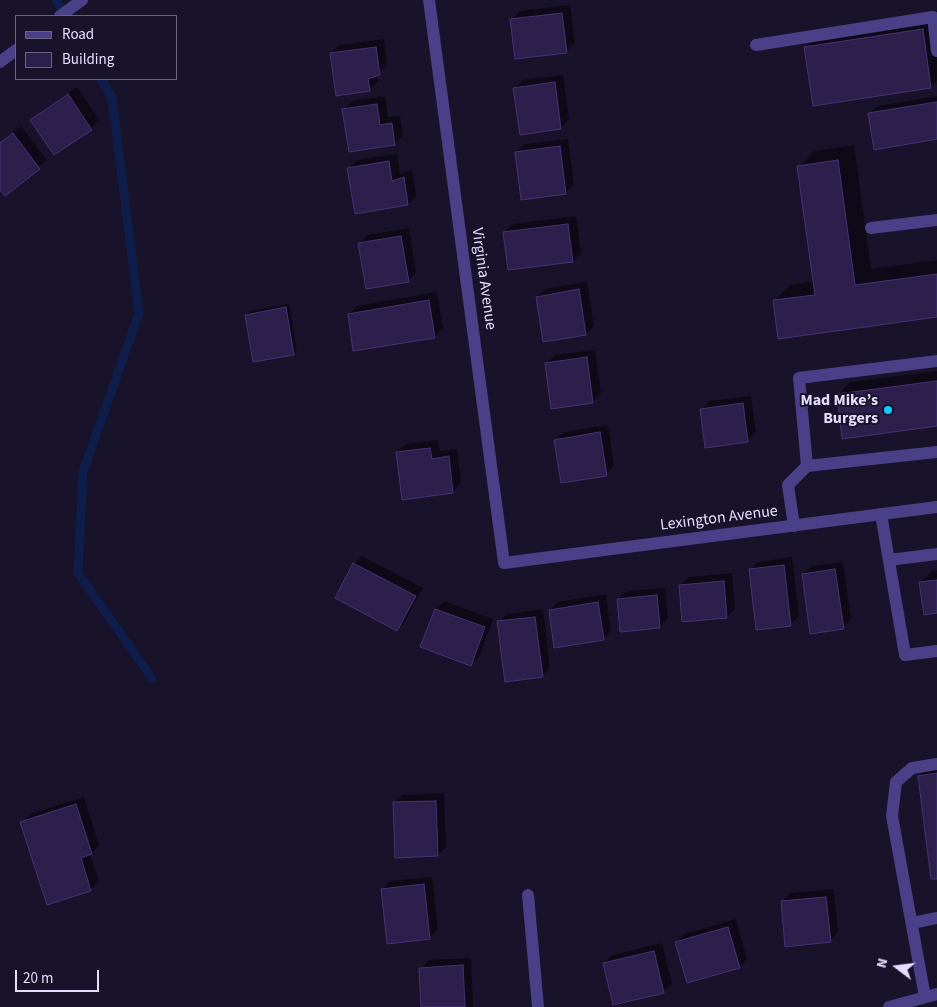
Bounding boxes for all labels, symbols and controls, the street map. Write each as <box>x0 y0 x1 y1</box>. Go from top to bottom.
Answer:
legend <box>15 15 178 80</box>
text: Road <box>62 24 94 45</box>
text: Building <box>62 49 114 70</box>
street label: Virginia Avenue <box>466 227 500 331</box>
place label: Mad Mike’s Burgers <box>800 391 878 429</box>
marker: Mad Mike’s Burgers <box>882 404 894 416</box>
street label: Lexington Avenue <box>659 502 779 536</box>
north arrow <box>872 942 922 992</box>
text: N <box>872 956 893 970</box>
scale bar <box>18 960 101 992</box>
text: 20 m <box>23 968 53 989</box>

